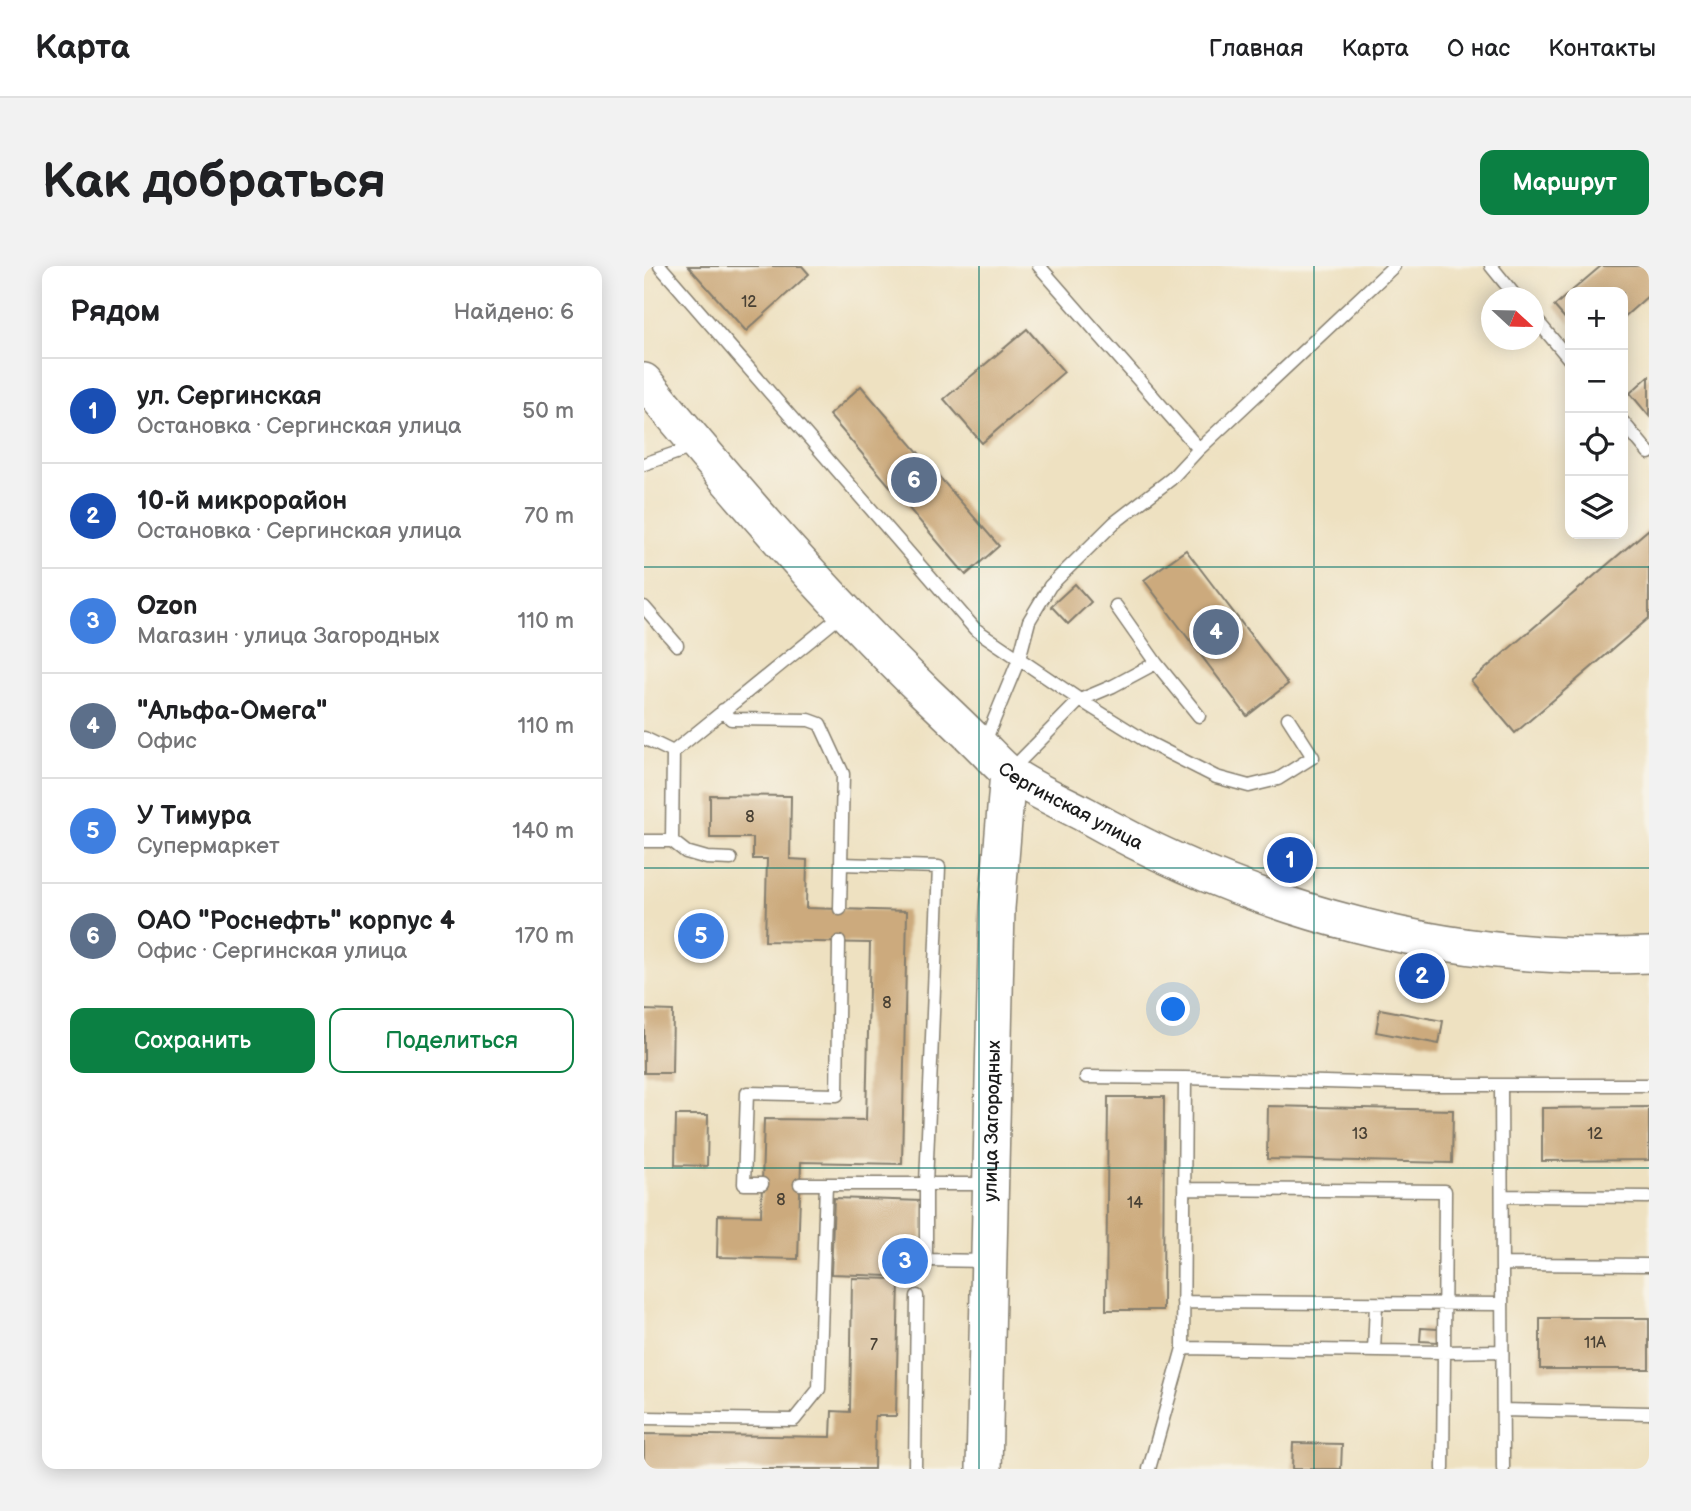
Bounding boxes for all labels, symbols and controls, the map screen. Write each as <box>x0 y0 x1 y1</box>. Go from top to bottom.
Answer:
text: Карта <box>35 28 130 68</box>
text: Главная <box>1209 34 1303 63</box>
text: Карта <box>1341 34 1409 63</box>
text: О нас <box>1447 34 1510 63</box>
text: Контакты <box>1548 34 1656 63</box>
button: Маршрут <box>1480 150 1649 215</box>
text: Как добраться <box>42 153 386 212</box>
north arrow <box>1481 287 1544 350</box>
map controls <box>1565 287 1628 539</box>
button: + <box>1565 287 1628 350</box>
house number: 12 <box>741 293 757 312</box>
text: Рядом <box>70 294 160 330</box>
text: Найдено: 6 <box>453 298 574 326</box>
button: − <box>1565 350 1628 413</box>
text: ул. Сергинская <box>137 381 322 412</box>
text: 1 <box>88 397 98 425</box>
text: 50 m <box>522 397 574 425</box>
text: Остановка · Сергинская улица <box>137 412 462 440</box>
button: locate <box>1565 413 1628 476</box>
pin: 6 <box>891 454 937 506</box>
button: layers <box>1565 476 1628 539</box>
text: 10-й микрорайон <box>137 486 347 517</box>
text: 2 <box>86 502 100 530</box>
text: 70 m <box>524 502 574 530</box>
text: Остановка · Сергинская улица <box>137 517 462 545</box>
text: Ozon <box>137 591 198 622</box>
pin: 4 <box>1193 606 1239 658</box>
text: 3 <box>86 607 100 635</box>
text: 110 m <box>517 607 574 635</box>
text: Магазин · улица Загородных <box>137 622 439 650</box>
text: "Альфа-Омега" <box>137 696 327 727</box>
text: 4 <box>86 712 100 740</box>
text: 110 m <box>517 712 574 740</box>
text: Офис <box>137 727 197 755</box>
street label: Сергинская улица <box>993 757 1147 855</box>
text: У Тимура <box>137 801 251 832</box>
house number: 8 <box>745 808 755 827</box>
text: 5 <box>86 817 100 845</box>
text: 140 m <box>512 817 574 845</box>
text: Супермаркет <box>137 832 280 860</box>
pin: 1 <box>1267 834 1313 886</box>
text: ОАО "Роснефть" корпус 4 <box>137 906 455 937</box>
pin: 5 <box>678 910 724 962</box>
text: 6 <box>86 922 100 950</box>
text: 170 m <box>515 922 574 950</box>
text: Офис · Сергинская улица <box>137 937 407 965</box>
pin: 2 <box>1399 950 1445 1002</box>
your location <box>1156 992 1190 1026</box>
house number: 8 <box>882 994 892 1013</box>
button: Сохранить <box>70 1008 315 1073</box>
button: Поделиться <box>329 1008 574 1073</box>
street label: улица Загородных <box>979 1040 1005 1202</box>
house number: 13 <box>1352 1125 1368 1144</box>
house number: 12 <box>1587 1125 1603 1144</box>
house number: 8 <box>776 1191 786 1210</box>
house number: 14 <box>1127 1194 1143 1213</box>
pin: 3 <box>882 1235 928 1287</box>
house number: 11А <box>1584 1334 1606 1353</box>
house number: 7 <box>870 1336 878 1355</box>

